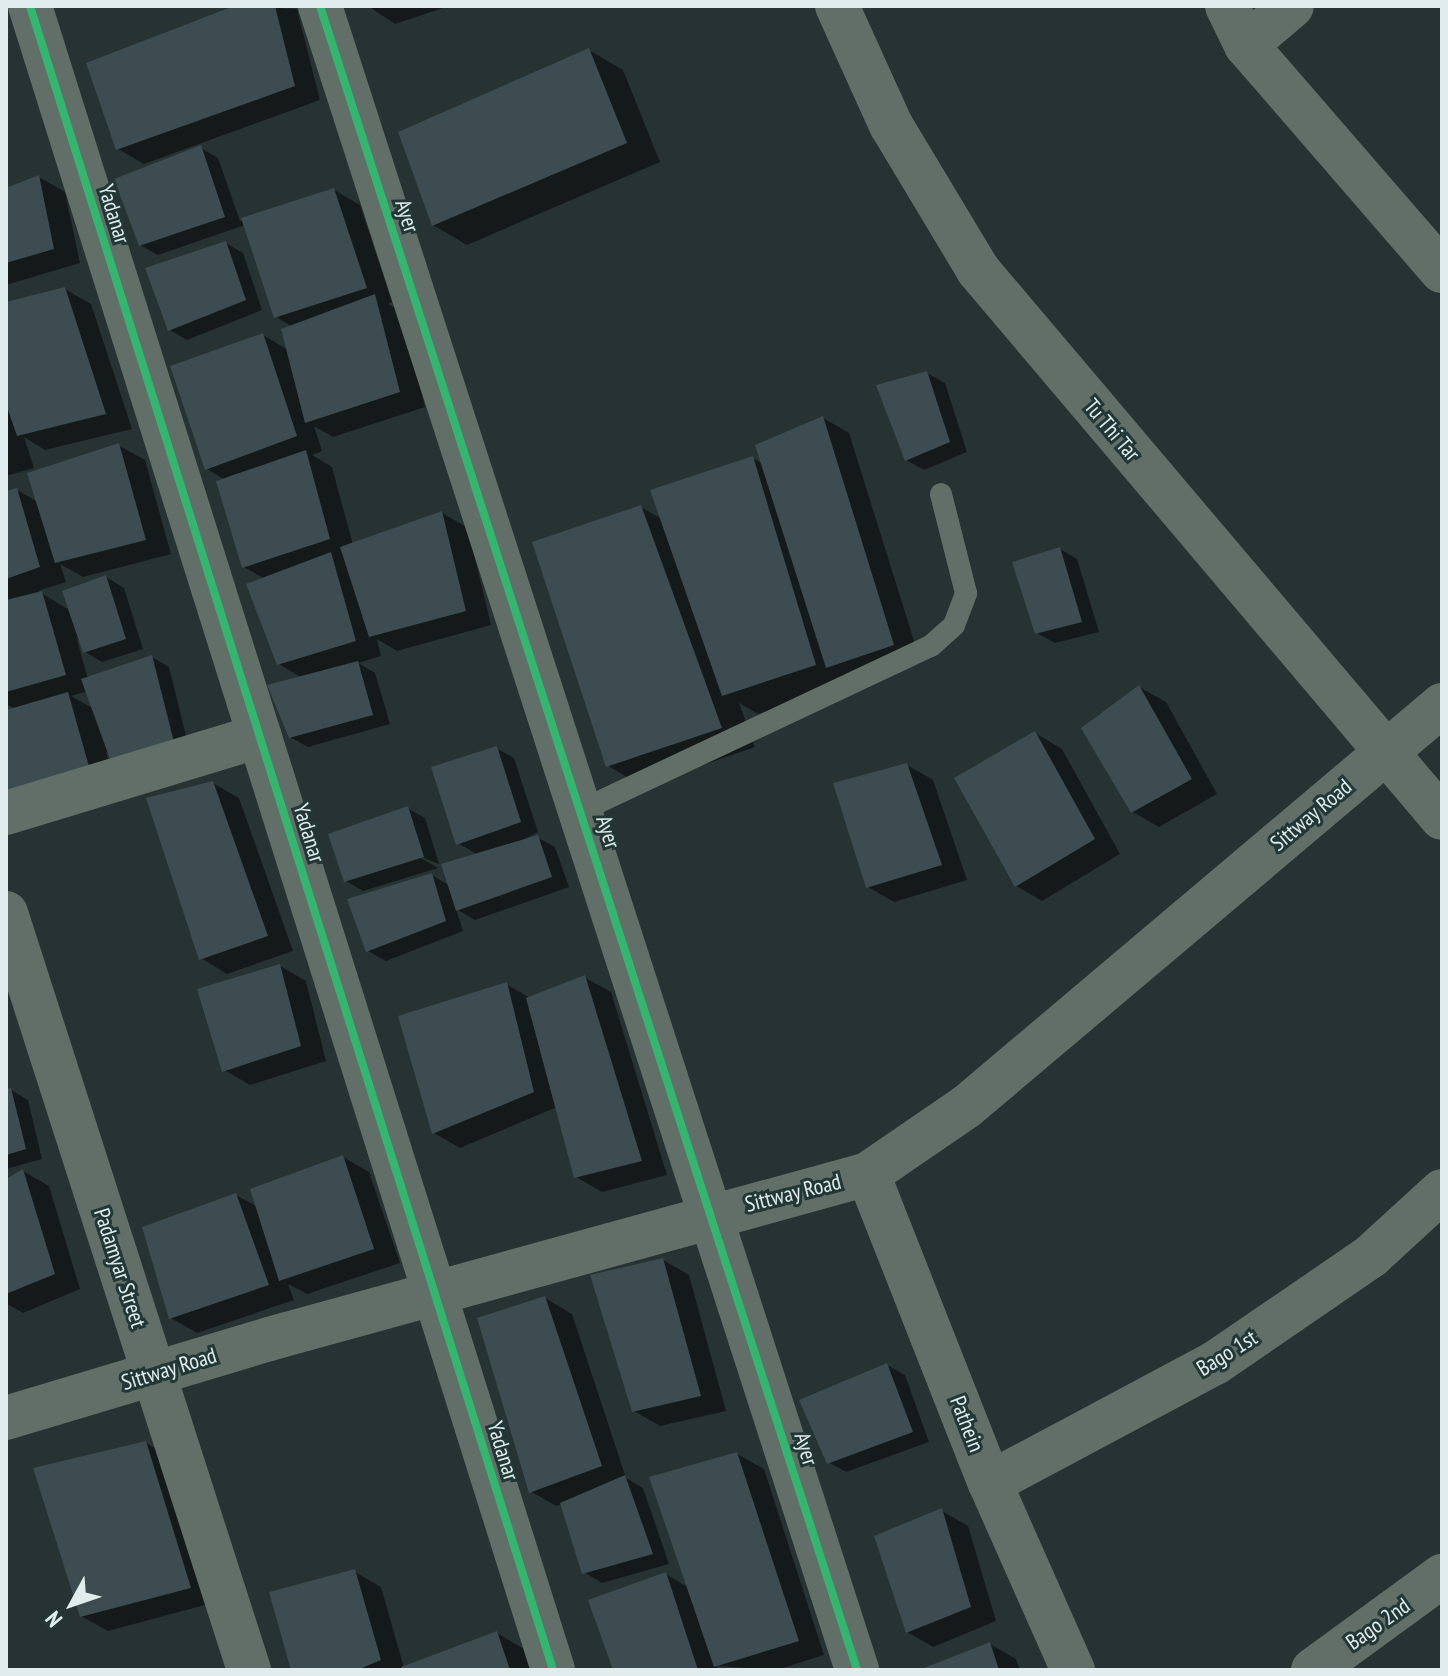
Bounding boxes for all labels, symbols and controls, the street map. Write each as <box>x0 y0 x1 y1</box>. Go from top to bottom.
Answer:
street label: Yadanar <box>93 181 135 247</box>
street label: Ayer <box>389 196 425 236</box>
street label: Tu Thi Tar <box>1078 393 1146 467</box>
street label: Sittway Road <box>1265 773 1357 857</box>
street label: Yadanar <box>288 800 330 866</box>
street label: Ayer <box>590 812 626 852</box>
street label: Sittway Road <box>742 1168 844 1218</box>
street label: Padamyar Street <box>88 1205 152 1331</box>
street label: Bago 1st <box>1192 1324 1262 1382</box>
street label: Sittway Road <box>118 1342 220 1396</box>
street label: Pathein <box>944 1392 990 1456</box>
street label: Yadanar <box>482 1418 524 1484</box>
street label: Ayer <box>789 1429 823 1469</box>
north arrow <box>32 1564 112 1644</box>
street label: Bago 2nd <box>1341 1593 1415 1655</box>
text: N <box>39 1606 68 1633</box>

